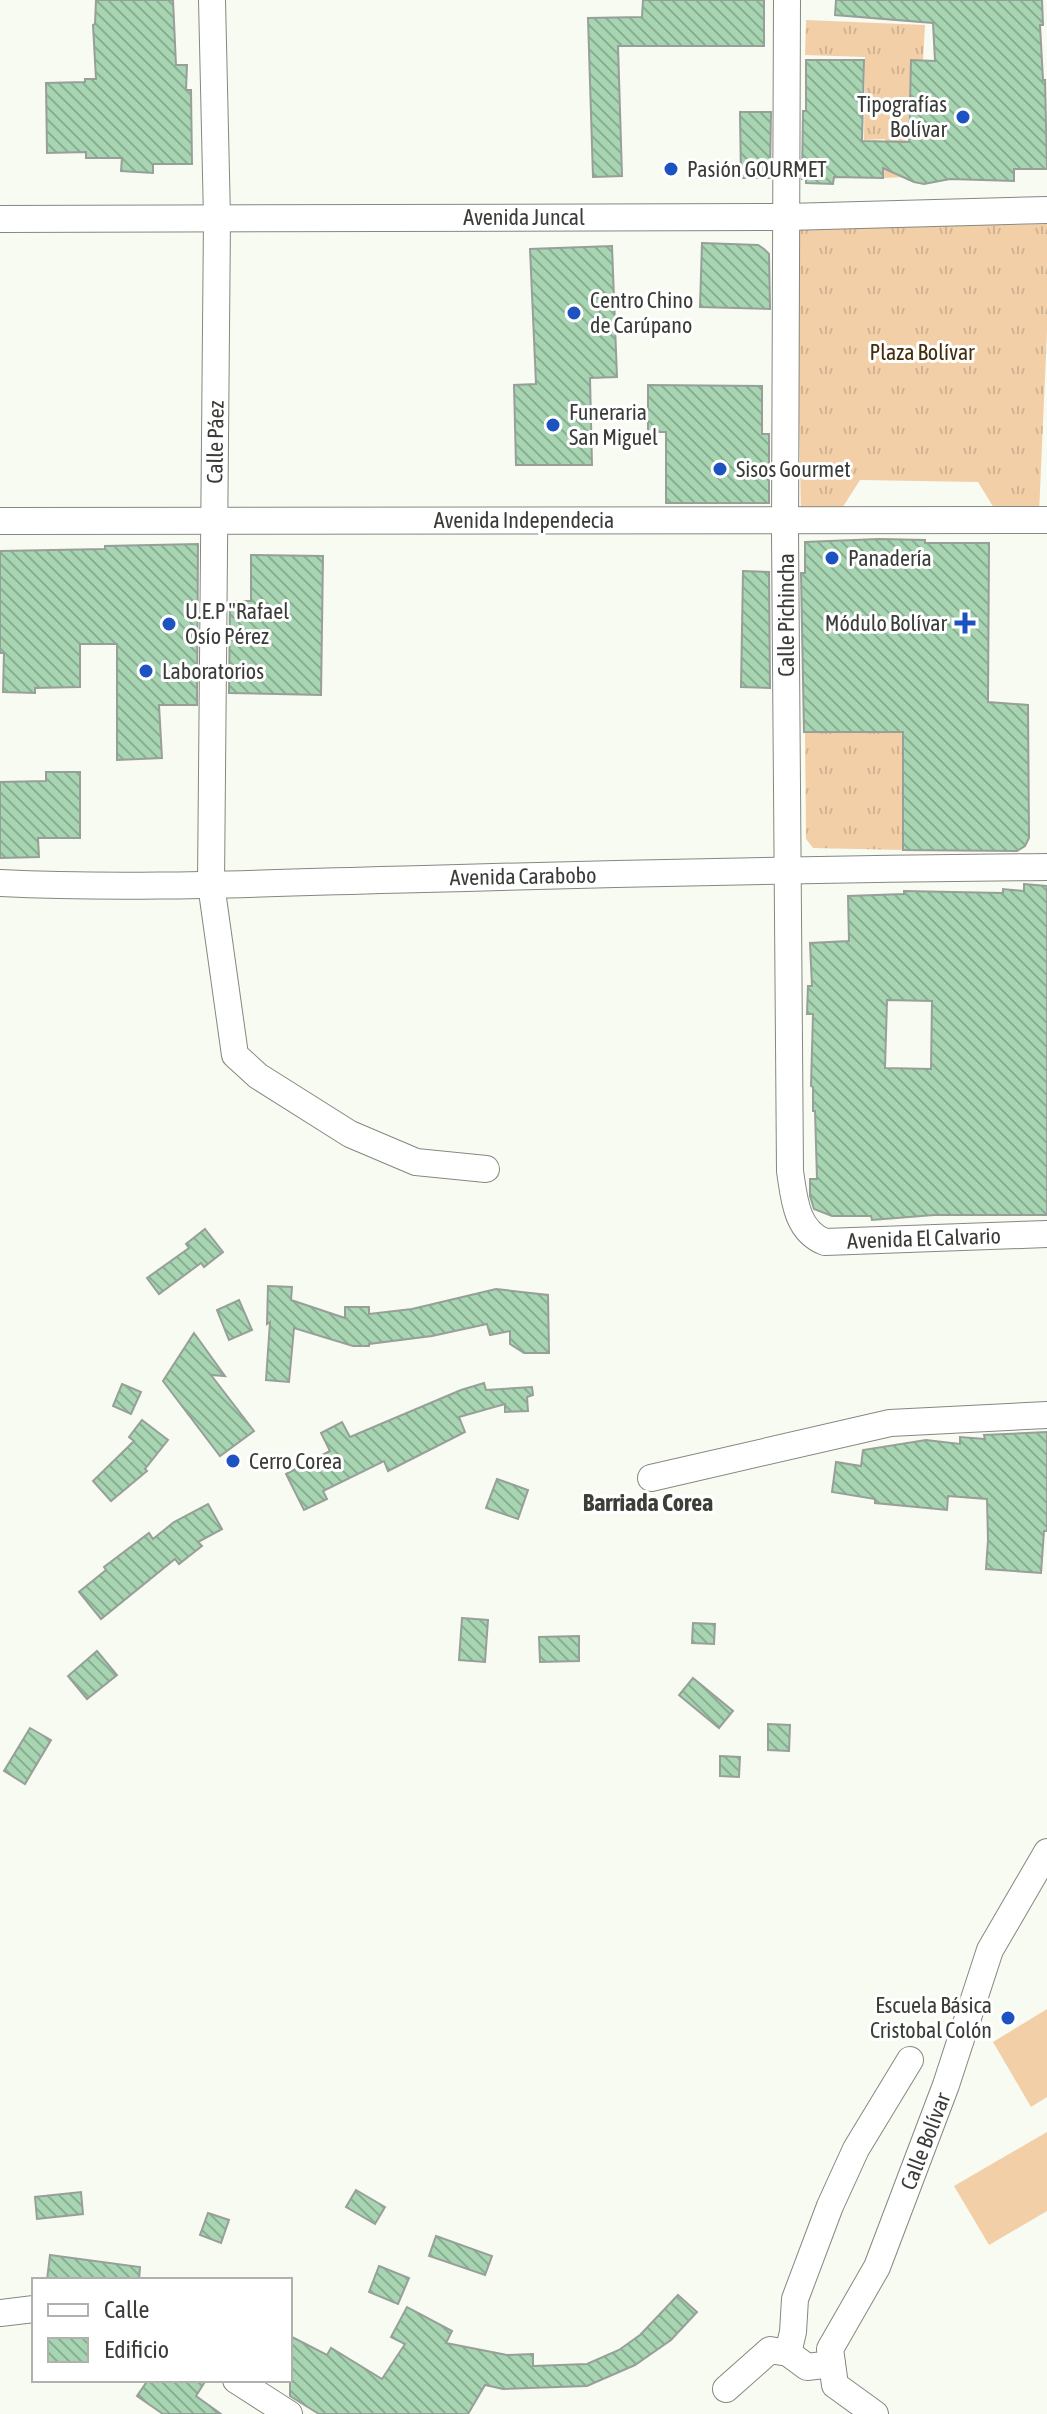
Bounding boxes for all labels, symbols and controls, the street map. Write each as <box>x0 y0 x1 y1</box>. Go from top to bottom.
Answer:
place label: Tipografías Bolívar <box>857 91 947 142</box>
marker: Tipografías Bolívar <box>954 108 972 126</box>
place label: Pasión GOURMET <box>687 156 827 182</box>
marker: Pasión GOURMET <box>662 160 680 178</box>
street label: Avenida Juncal <box>463 204 585 230</box>
place label: Centro Chino de Carúpano <box>590 287 693 338</box>
marker: Centro Chino de Carúpano <box>565 304 583 322</box>
park label: Plaza Bolívar <box>869 339 975 365</box>
place label: Funeraria San Miguel <box>569 399 658 450</box>
street label: Calle Páez <box>201 400 229 484</box>
marker: Funeraria San Miguel <box>544 416 562 434</box>
place label: Sisos Gourmet <box>736 456 850 482</box>
marker: Sisos Gourmet <box>711 460 729 478</box>
street label: Avenida Independecia <box>434 507 614 533</box>
place label: Panadería <box>848 545 932 571</box>
marker: Panadería <box>823 549 841 567</box>
street label: Calle Pichincha <box>773 553 799 677</box>
place label: U.E.P "Rafael Osío Pérez <box>185 598 289 649</box>
place label: Módulo Bolívar <box>825 610 948 636</box>
marker: Módulo Bolívar <box>954 612 976 634</box>
marker: U.E.P "Rafael Osío Pérez <box>160 615 178 633</box>
place label: Laboratorios <box>162 658 264 684</box>
marker: Laboratorios <box>137 662 155 680</box>
street label: Avenida Carabobo <box>449 862 597 890</box>
street label: Avenida El Calvario <box>847 1222 1001 1254</box>
place label: Cerro Corea <box>249 1448 342 1474</box>
marker: Cerro Corea <box>224 1452 242 1470</box>
district label: Barriada Corea <box>583 1489 713 1516</box>
place label: Escuela Básica Cristobal Colón <box>870 1992 992 2043</box>
marker: Escuela Básica Cristobal Colón <box>999 2009 1017 2027</box>
street label: Calle Bolívar <box>895 2088 956 2193</box>
legend <box>32 2278 292 2382</box>
text: Calle <box>104 2296 149 2323</box>
text: Edificio <box>104 2336 169 2363</box>

